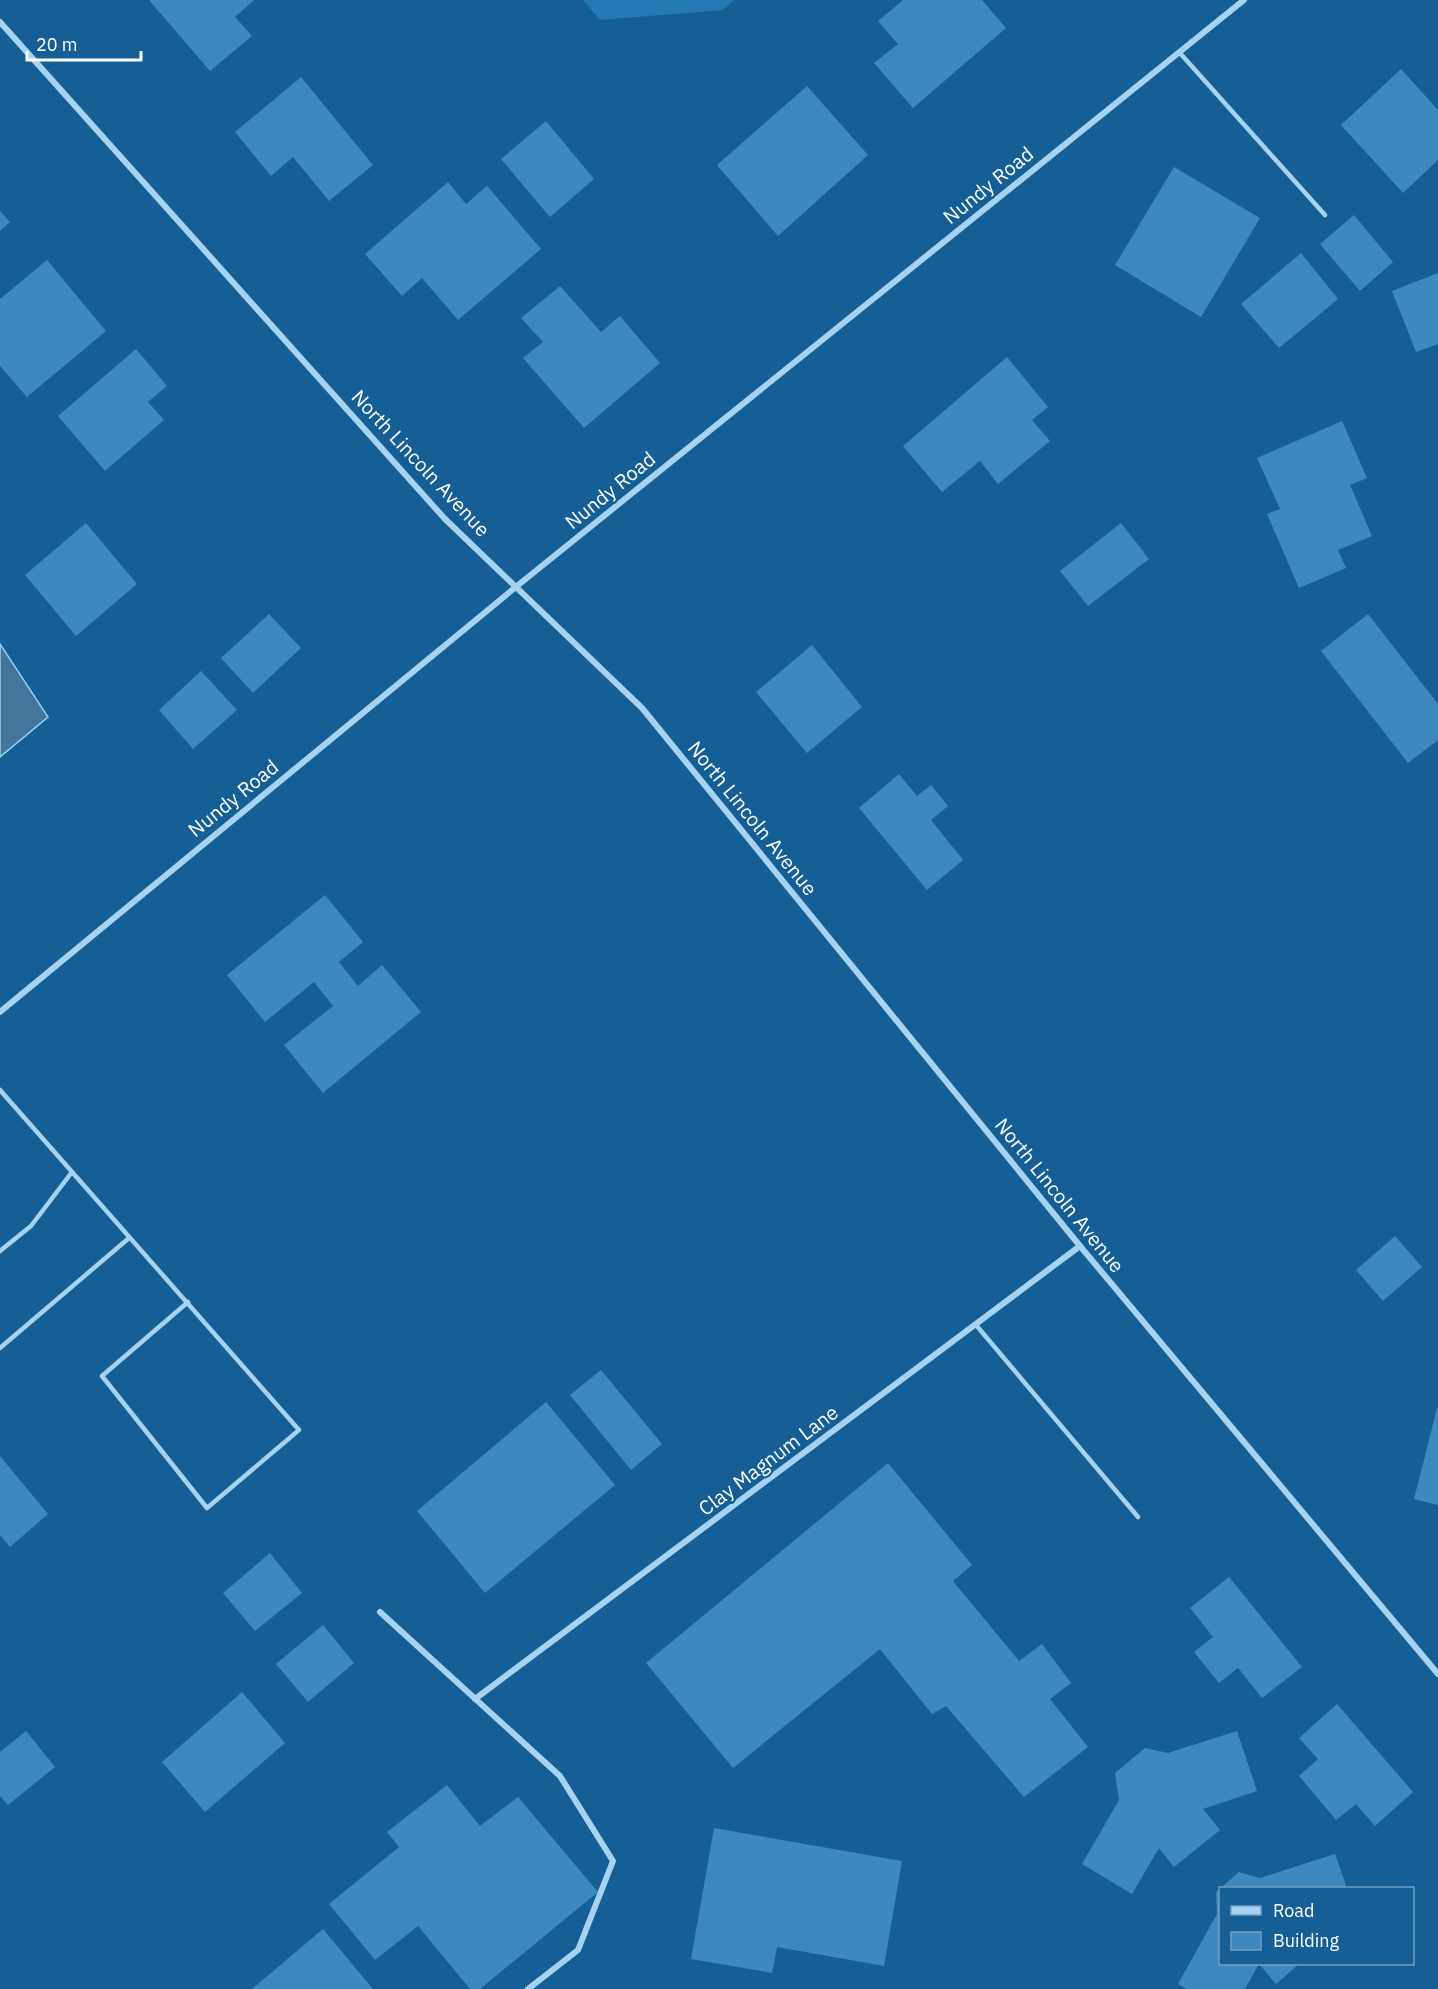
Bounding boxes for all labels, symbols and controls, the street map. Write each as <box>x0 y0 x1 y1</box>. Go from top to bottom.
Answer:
scale bar <box>27 24 141 62</box>
text: 20 m <box>36 33 78 56</box>
street label: Nundy Road <box>937 140 1039 230</box>
street label: North Lincoln Avenue <box>346 384 496 542</box>
street label: Nundy Road <box>559 445 661 535</box>
street label: North Lincoln Avenue <box>682 735 824 901</box>
street label: Nundy Road <box>182 753 284 843</box>
street label: North Lincoln Avenue <box>989 1112 1131 1278</box>
street label: Clay Magnum Lane <box>693 1398 843 1521</box>
legend <box>1219 1887 1414 1965</box>
text: Road <box>1273 1899 1314 1922</box>
text: Building <box>1273 1929 1340 1952</box>

